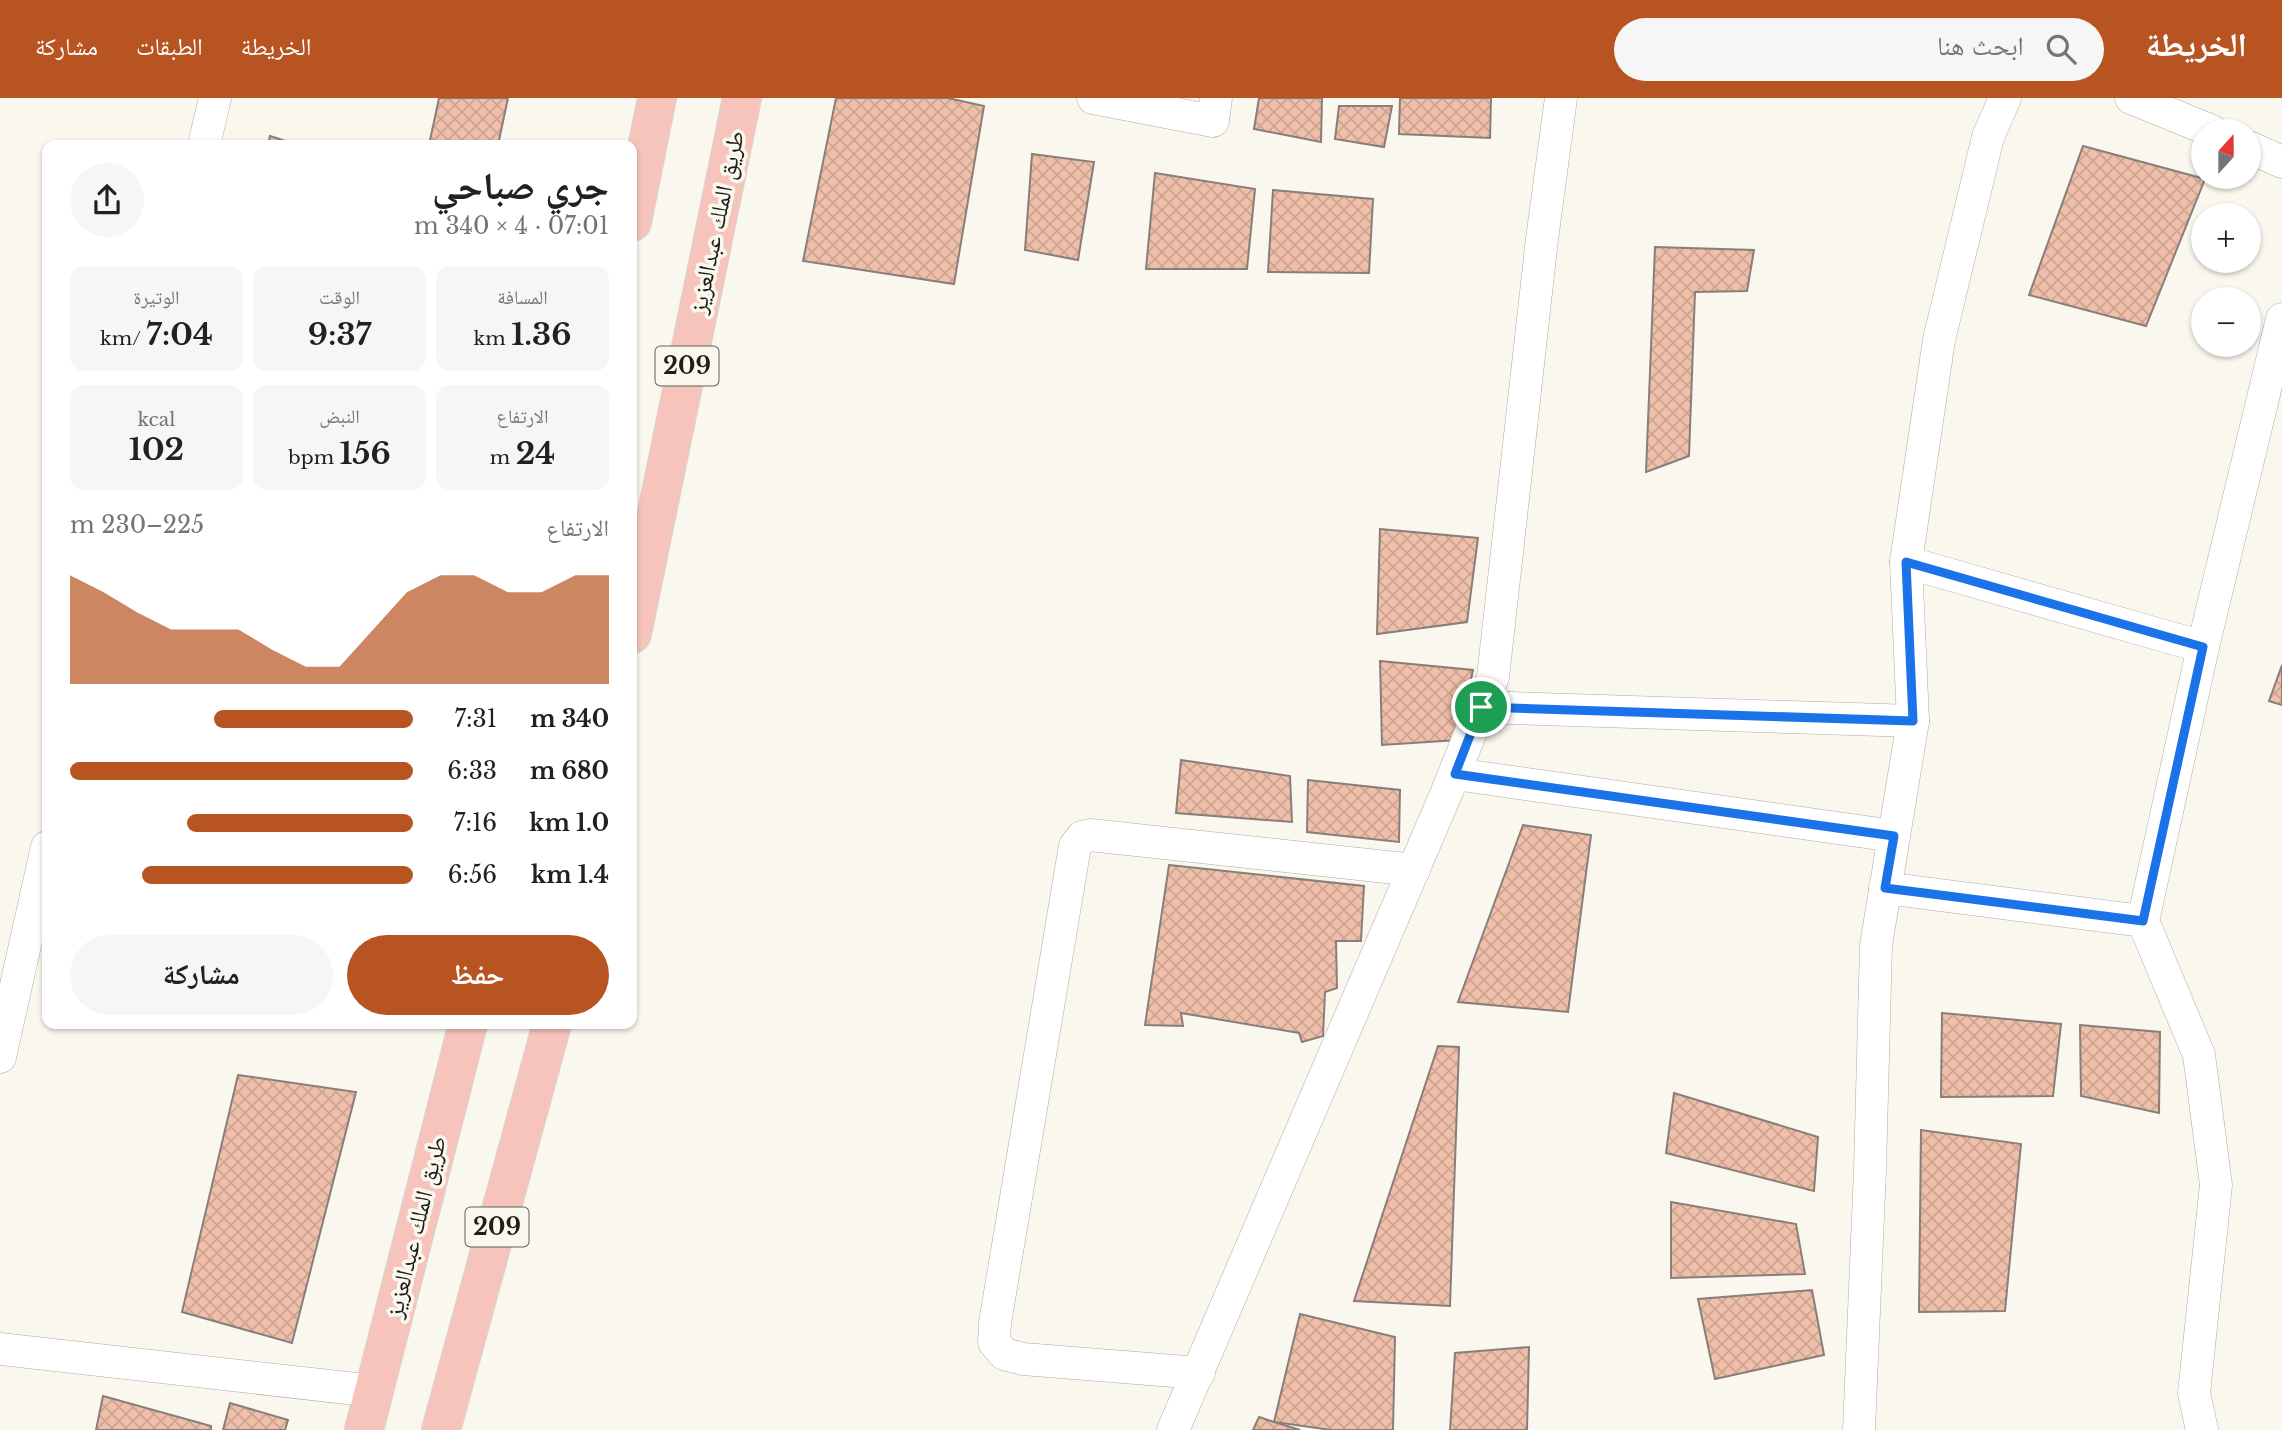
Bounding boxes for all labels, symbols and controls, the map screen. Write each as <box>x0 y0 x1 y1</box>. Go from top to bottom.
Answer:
search box <box>1614 18 2104 81</box>
text: الخريطة <box>2146 24 2247 65</box>
text: ابحث هنا <box>1937 30 2024 62</box>
icon: search <box>2042 30 2080 68</box>
text: مشاركة <box>35 32 98 61</box>
text: الطبقات <box>136 32 203 61</box>
text: الخريطة <box>241 32 311 61</box>
north arrow <box>2191 119 2261 189</box>
map controls <box>2191 119 2261 357</box>
street label: طريق الملك عبدالعزيز <box>683 128 750 317</box>
text: جري صباحي <box>432 162 609 209</box>
button: share <box>70 163 144 237</box>
button: + <box>2191 203 2261 273</box>
text: 07:01 · 4 × 340 m <box>414 212 609 240</box>
text: الوتيرة <box>133 286 180 309</box>
text: الوقت <box>319 286 360 309</box>
text: المسافة <box>497 286 548 309</box>
button: − <box>2191 287 2261 357</box>
text: 7:04 <box>146 316 213 353</box>
text: 9:37 <box>308 316 371 353</box>
text: 1.36 <box>511 316 571 353</box>
text: /km <box>100 327 146 350</box>
text: km <box>474 327 511 350</box>
road number: 209 <box>656 346 718 386</box>
text: النبض <box>319 405 360 428</box>
text: الارتفاع <box>497 405 548 428</box>
text: kcal <box>138 408 175 431</box>
text: 102 <box>129 431 184 468</box>
text: 156 <box>340 435 391 472</box>
text: 24 <box>516 435 555 472</box>
text: bpm <box>288 446 340 469</box>
text: m <box>490 446 516 469</box>
text: 225–230 m <box>70 511 204 539</box>
text: الارتفاع <box>546 514 609 542</box>
pin <box>1451 677 1511 737</box>
icon: arrive <box>1462 688 1500 726</box>
text: 7:31 <box>454 705 497 733</box>
text: 340 m <box>530 705 609 733</box>
text: 6:33 <box>447 757 497 785</box>
text: 680 m <box>530 757 609 785</box>
text: 7:16 <box>454 809 497 837</box>
text: 1.0 km <box>529 809 609 837</box>
text: 6:56 <box>448 861 497 889</box>
text: 1.4 km <box>531 861 609 889</box>
button: مشاركة <box>70 935 333 1015</box>
button: حفظ <box>347 935 609 1015</box>
street label: طريق الملك عبدالعزيز <box>379 1133 452 1322</box>
road number: 209 <box>466 1208 528 1246</box>

